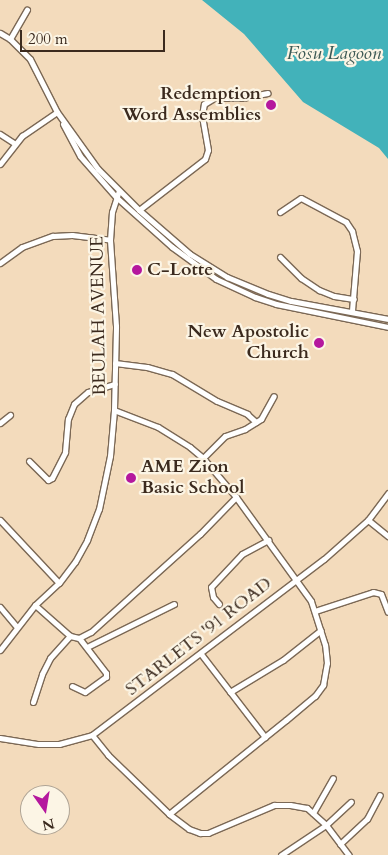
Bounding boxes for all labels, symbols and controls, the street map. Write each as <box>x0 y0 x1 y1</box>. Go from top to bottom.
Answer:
scale bar <box>22 20 168 52</box>
text: 200 m <box>28 29 68 49</box>
water label: Fosu Lagoon <box>287 43 381 65</box>
place label: Redemption Word Assemblies <box>122 84 261 126</box>
marker: Redemption Word Assemblies <box>265 99 277 111</box>
street label: BEULAH AVENUE <box>87 236 111 396</box>
place label: C-Lotte <box>147 259 213 281</box>
marker: C-Lotte <box>131 264 143 276</box>
place label: New Apostolic Church <box>187 322 309 364</box>
marker: New Apostolic Church <box>313 337 325 349</box>
place label: AME Zion Basic School <box>141 457 245 499</box>
marker: AME Zion Basic School <box>125 472 137 484</box>
street label: STARLETS '91 ROAD <box>122 573 276 701</box>
north arrow <box>20 785 70 835</box>
text: N <box>40 814 56 835</box>

